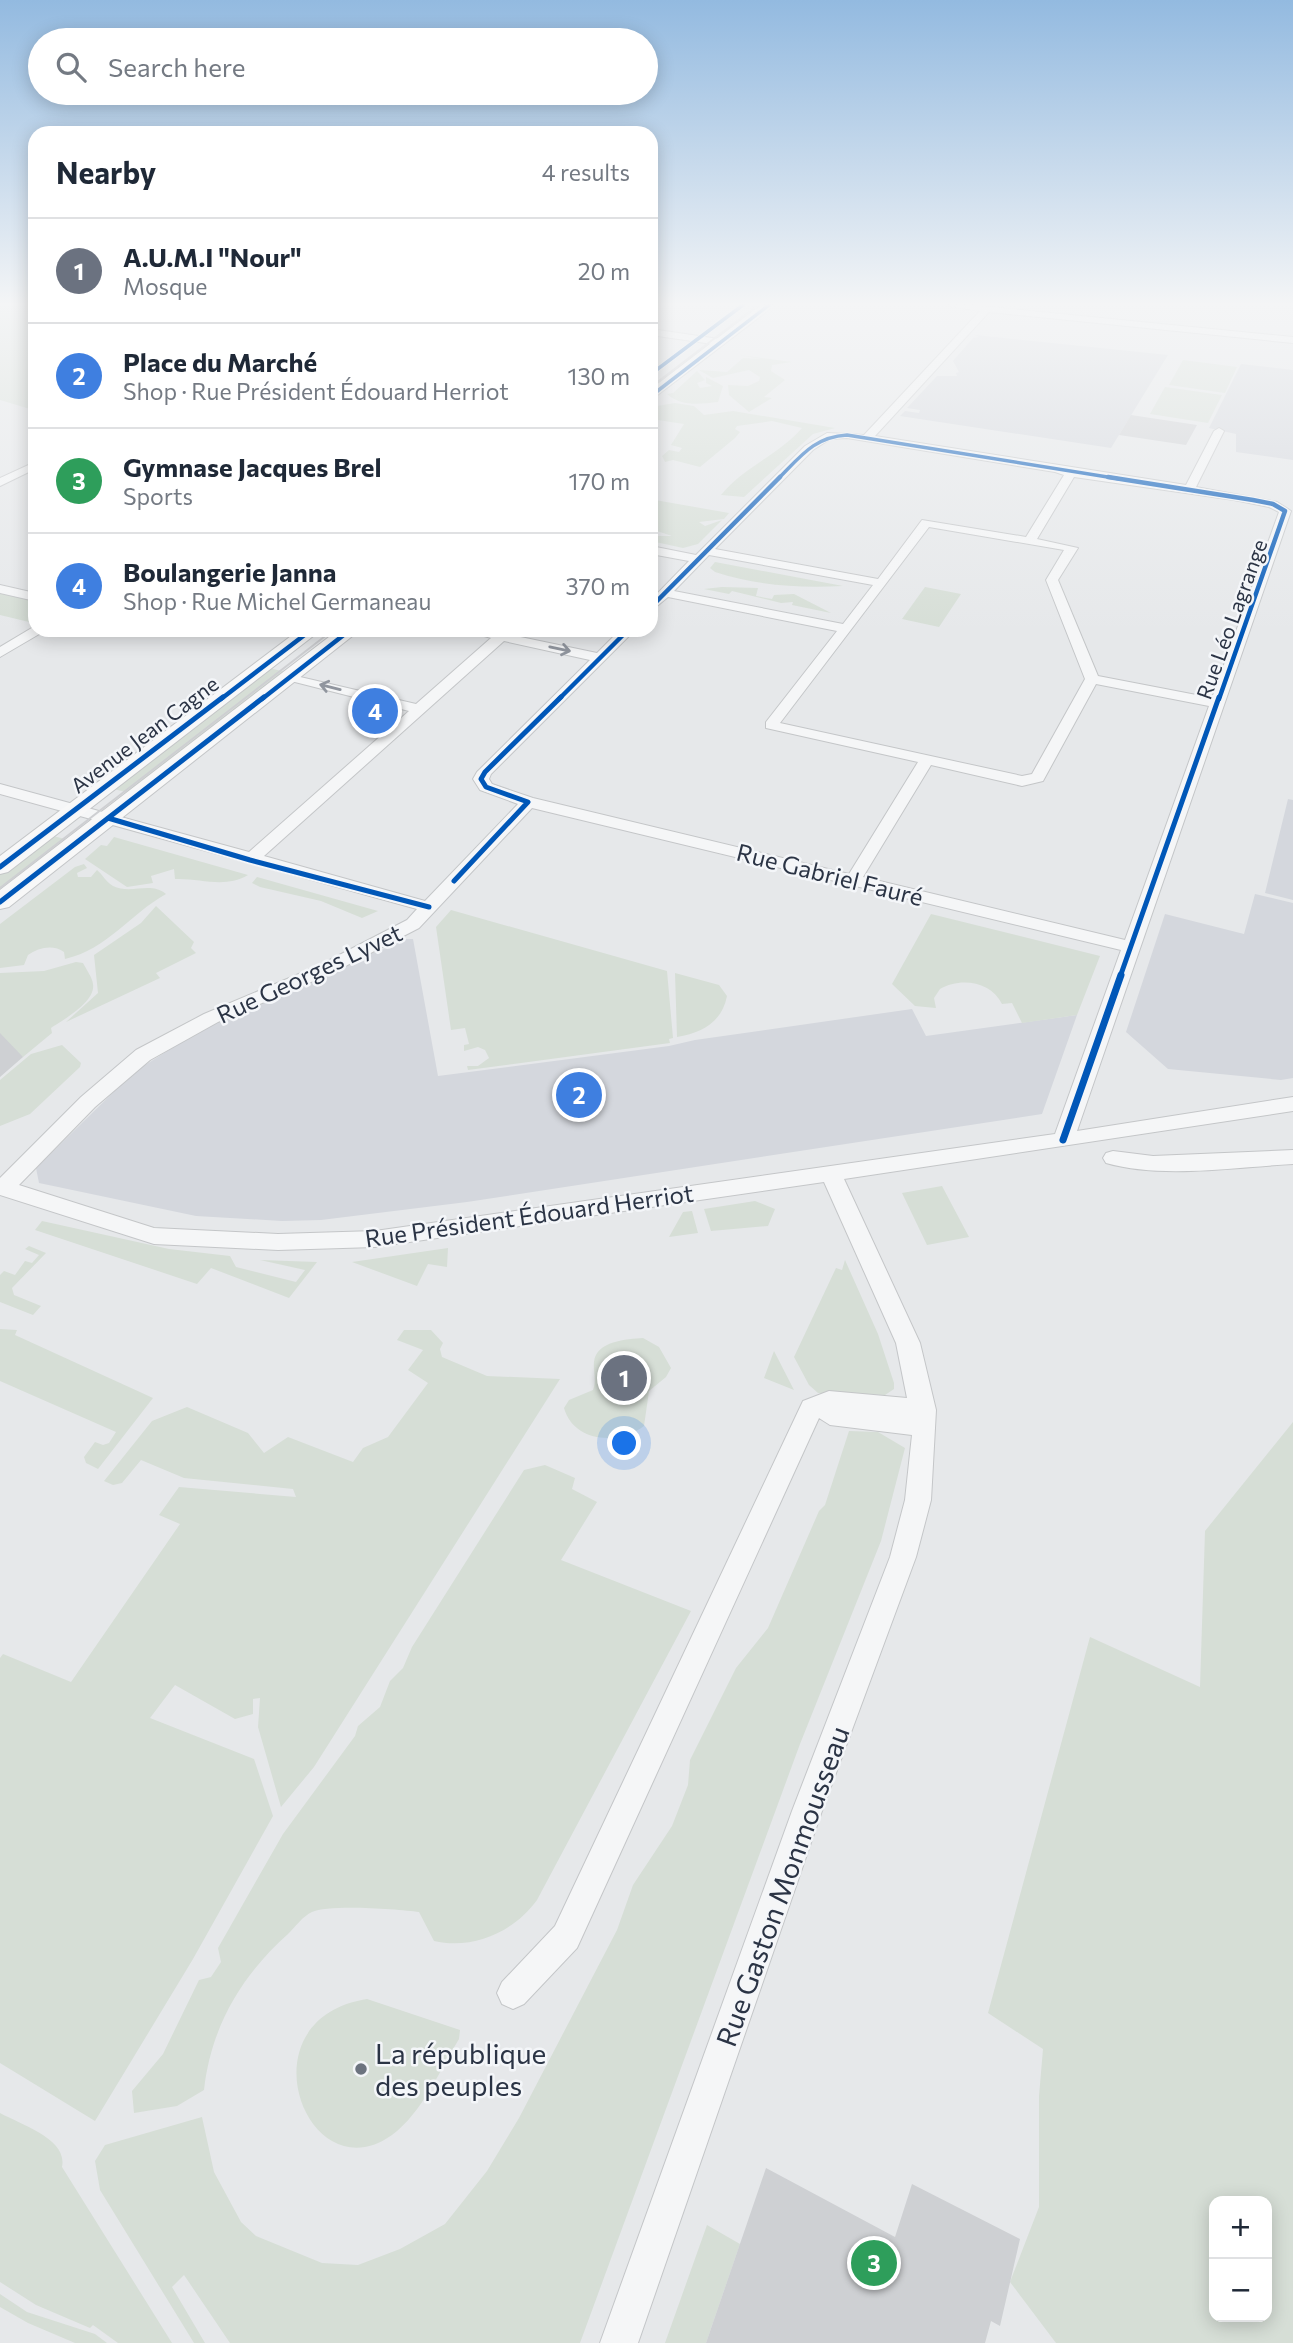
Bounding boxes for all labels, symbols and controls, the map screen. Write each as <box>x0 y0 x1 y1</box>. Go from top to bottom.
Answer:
search box <box>28 28 658 105</box>
icon: search <box>52 48 90 86</box>
text: Search here <box>108 51 246 82</box>
text: Nearby <box>56 153 156 190</box>
text: 4 results <box>542 158 630 186</box>
text: A.U.M.I "Nour" <box>123 241 302 272</box>
text: 1 <box>74 257 84 285</box>
text: 20 m <box>578 257 630 285</box>
text: Mosque <box>123 272 207 300</box>
text: Place du Marché <box>123 346 317 377</box>
text: 2 <box>72 362 86 390</box>
text: 130 m <box>568 362 630 390</box>
text: Shop · Rue Président Édouard Herriot <box>123 377 509 405</box>
text: Gymnase Jacques Brel <box>123 451 382 482</box>
text: 3 <box>72 467 86 495</box>
text: 170 m <box>569 467 630 495</box>
text: Sports <box>123 482 193 510</box>
street label: Rue Léo Lagrange <box>1190 536 1272 702</box>
text: Boulangerie Janna <box>123 556 337 587</box>
text: 4 <box>72 572 86 600</box>
text: 370 m <box>565 572 630 600</box>
text: Shop · Rue Michel Germaneau <box>123 587 431 615</box>
one-way arrow <box>548 643 571 657</box>
street label: Avenue Jean Cagne <box>65 670 223 798</box>
one-way arrow <box>319 680 342 693</box>
pin: 4 <box>352 685 398 737</box>
street label: Rue Gabriel Fauré <box>734 837 926 911</box>
street label: Rue Georges Lyvet <box>212 917 407 1029</box>
pin: 2 <box>556 1069 602 1121</box>
street label: Rue Président Édouard Herriot <box>363 1178 695 1252</box>
pin: 1 <box>601 1352 647 1404</box>
your location <box>607 1426 641 1460</box>
street label: Rue Gaston Monmousseau <box>708 1721 856 2051</box>
place label: La république des peuples <box>375 2036 546 2102</box>
marker: La république des peuples <box>353 2061 369 2077</box>
map controls <box>1209 2196 1272 2322</box>
button: + <box>1209 2196 1272 2259</box>
pin: 3 <box>851 2237 897 2289</box>
button: − <box>1209 2259 1272 2322</box>

